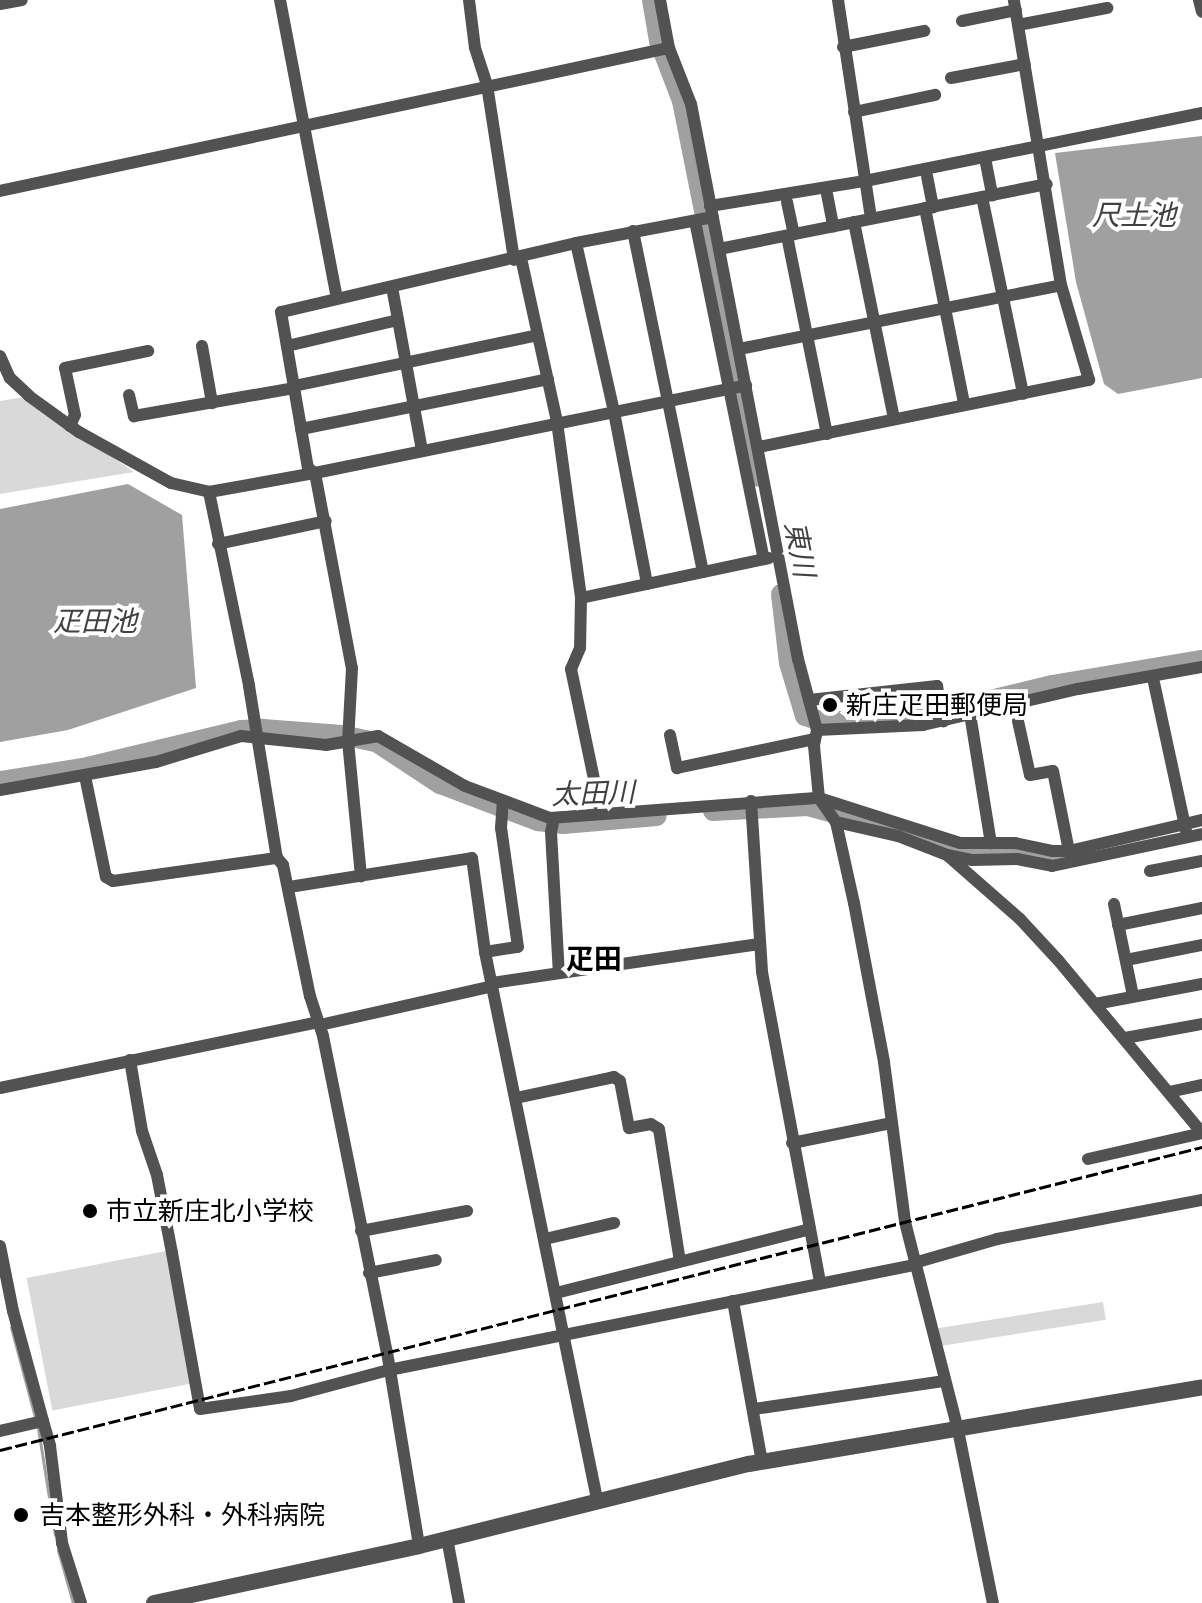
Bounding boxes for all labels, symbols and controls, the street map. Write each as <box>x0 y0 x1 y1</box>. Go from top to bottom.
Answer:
water label: 尺土池 <box>1092 197 1176 231</box>
water label: 東川 <box>779 518 823 580</box>
water label: 疋田池 <box>53 603 137 637</box>
place label: 新庄疋田郵便局 <box>846 689 1028 721</box>
marker: 新庄疋田郵便局 <box>821 696 839 714</box>
water label: 太田川 <box>550 774 636 810</box>
district label: 疋田 <box>566 941 622 975</box>
place label: 市立新庄北小学校 <box>106 1195 314 1227</box>
marker: 市立新庄北小学校 <box>81 1202 99 1220</box>
place label: 吉本整形外科・外科病院 <box>39 1499 325 1531</box>
marker: 吉本整形外科・外科病院 <box>10 1504 32 1526</box>

